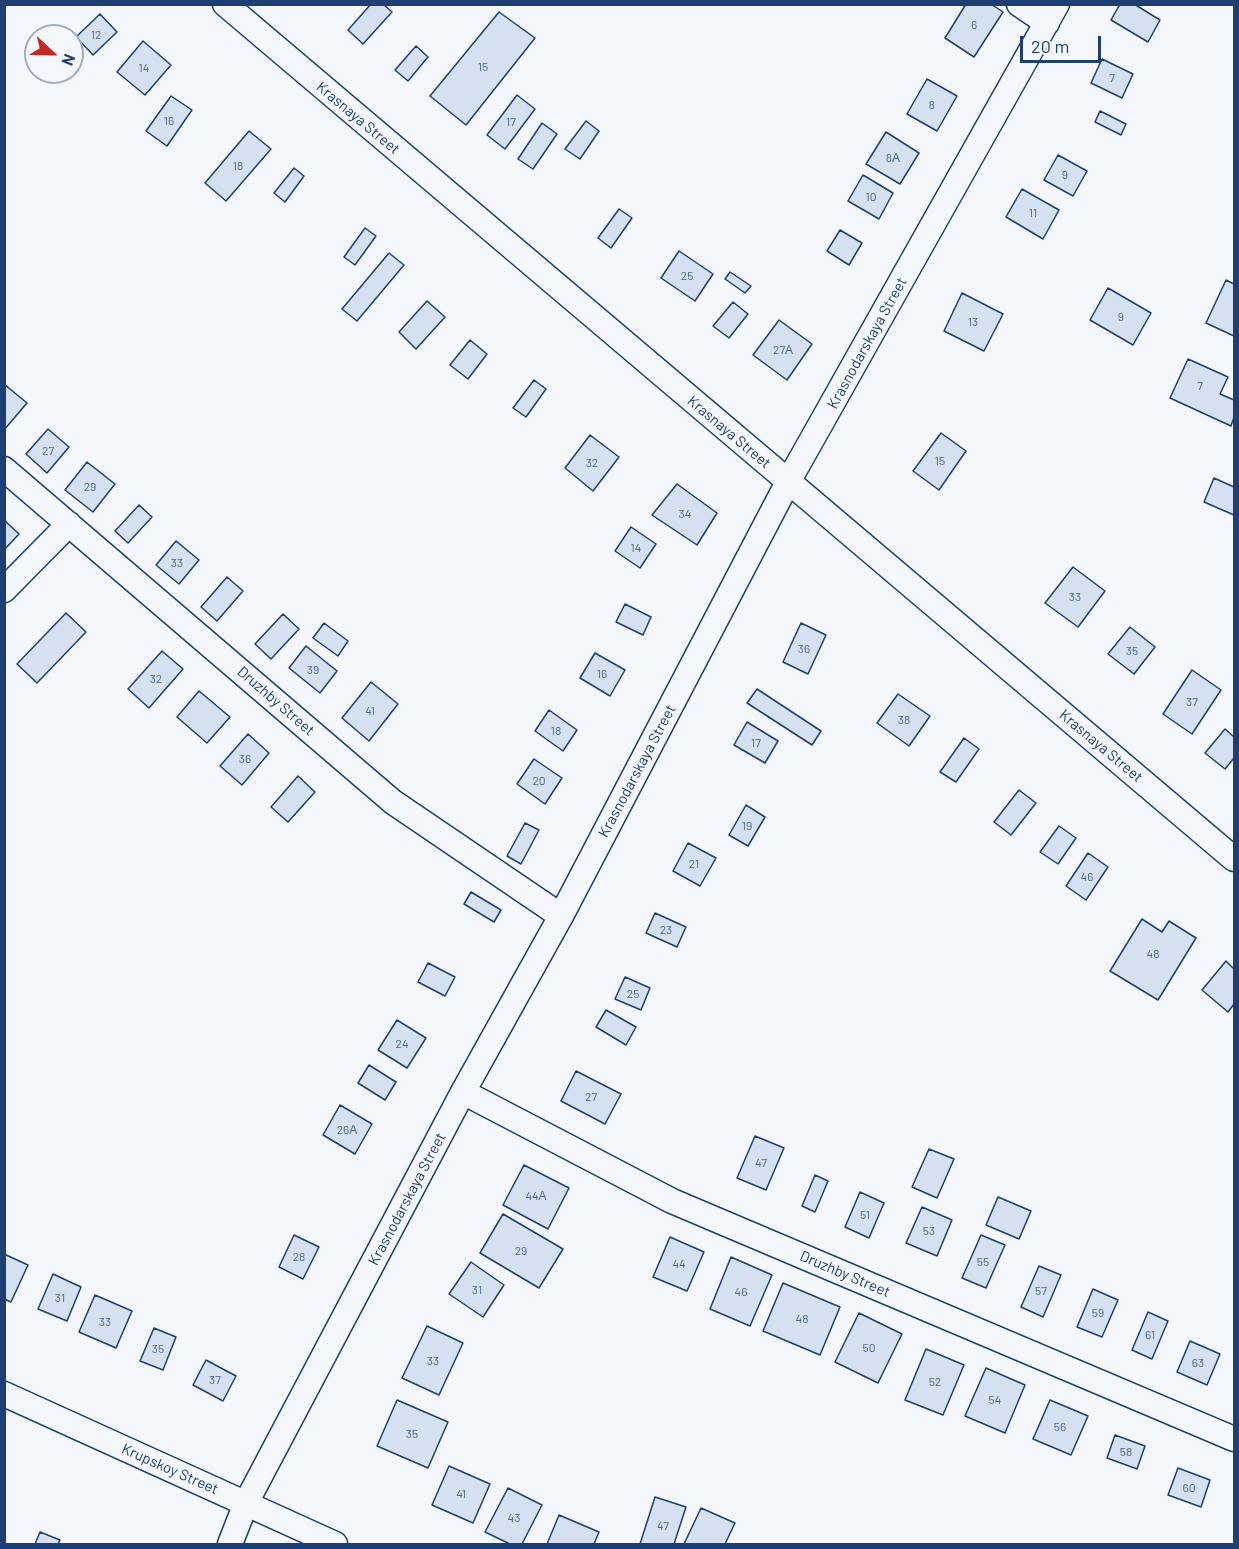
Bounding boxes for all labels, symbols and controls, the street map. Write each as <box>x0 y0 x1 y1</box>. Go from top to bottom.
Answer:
house number: 6 <box>971 18 977 32</box>
north arrow <box>24 24 84 84</box>
scale bar <box>1023 24 1104 62</box>
house number: 12 <box>91 28 101 42</box>
text: 20 m <box>1031 35 1069 57</box>
text: N <box>59 52 80 69</box>
house number: 15 <box>478 60 488 74</box>
house number: 14 <box>139 61 149 75</box>
house number: 7 <box>1109 71 1115 85</box>
street label: Krasnaya Street <box>313 78 403 158</box>
house number: 8 <box>929 98 935 112</box>
house number: 16 <box>164 114 174 128</box>
house number: 17 <box>506 115 516 129</box>
house number: 8А <box>886 151 900 165</box>
house number: 18 <box>233 159 243 173</box>
house number: 9 <box>1062 168 1068 182</box>
house number: 10 <box>866 190 876 204</box>
house number: 11 <box>1029 206 1037 220</box>
house number: 25 <box>681 269 693 283</box>
street label: Krasnodarskaya Street <box>823 274 911 412</box>
house number: 9 <box>1118 310 1124 324</box>
house number: 13 <box>968 315 978 329</box>
house number: 27А <box>773 343 793 357</box>
house number: 7 <box>1197 379 1203 393</box>
street label: Krasnaya Street <box>684 392 774 472</box>
house number: 27 <box>42 444 54 458</box>
house number: 15 <box>935 454 945 468</box>
house number: 32 <box>586 456 598 470</box>
house number: 29 <box>84 480 96 494</box>
house number: 34 <box>679 507 691 521</box>
house number: 14 <box>631 541 641 555</box>
house number: 33 <box>171 556 183 570</box>
house number: 33 <box>1069 590 1081 604</box>
house number: 36 <box>798 642 810 656</box>
house number: 35 <box>1126 644 1138 658</box>
street label: Druzhby Street <box>234 663 318 739</box>
house number: 39 <box>307 663 319 677</box>
house number: 16 <box>597 667 607 681</box>
house number: 32 <box>150 672 162 686</box>
house number: 37 <box>1186 695 1198 709</box>
street label: Krasnodarskaya Street <box>594 702 680 840</box>
house number: 41 <box>365 704 375 718</box>
street label: Krasnaya Street <box>1056 706 1146 786</box>
house number: 38 <box>898 713 910 727</box>
house number: 18 <box>551 724 561 738</box>
house number: 17 <box>751 736 761 750</box>
house number: 36 <box>239 752 251 766</box>
house number: 20 <box>532 774 546 788</box>
house number: 19 <box>742 819 752 833</box>
house number: 21 <box>689 857 699 871</box>
house number: 46 <box>1081 870 1093 884</box>
house number: 23 <box>660 923 672 937</box>
house number: 48 <box>1147 947 1159 961</box>
house number: 25 <box>627 987 639 1001</box>
house number: 24 <box>395 1037 409 1051</box>
house number: 27 <box>585 1090 597 1104</box>
house number: 26А <box>337 1123 357 1137</box>
street label: Krasnodarskaya Street <box>364 1130 450 1268</box>
house number: 47 <box>755 1156 767 1170</box>
house number: 44А <box>525 1189 547 1203</box>
house number: 51 <box>860 1208 870 1222</box>
house number: 53 <box>923 1224 935 1238</box>
house number: 29 <box>515 1244 527 1258</box>
street label: Druzhby Street <box>797 1247 893 1301</box>
house number: 28 <box>293 1250 305 1264</box>
house number: 55 <box>977 1255 989 1269</box>
house number: 44 <box>672 1257 686 1271</box>
house number: 31 <box>472 1283 482 1297</box>
house number: 57 <box>1035 1284 1047 1298</box>
house number: 46 <box>735 1285 747 1299</box>
house number: 31 <box>55 1291 65 1305</box>
house number: 59 <box>1092 1306 1104 1320</box>
house number: 48 <box>796 1312 808 1326</box>
house number: 33 <box>99 1315 111 1329</box>
house number: 61 <box>1145 1328 1155 1342</box>
house number: 50 <box>863 1341 875 1355</box>
house number: 35 <box>152 1342 164 1356</box>
house number: 33 <box>427 1354 439 1368</box>
house number: 63 <box>1192 1356 1204 1370</box>
house number: 37 <box>209 1373 221 1387</box>
house number: 52 <box>929 1375 941 1389</box>
house number: 54 <box>989 1393 1001 1407</box>
house number: 56 <box>1054 1420 1066 1434</box>
house number: 35 <box>406 1427 418 1441</box>
street label: Krupskoy Street <box>119 1440 221 1498</box>
house number: 58 <box>1120 1445 1132 1459</box>
house number: 60 <box>1183 1481 1195 1495</box>
house number: 41 <box>456 1487 466 1501</box>
house number: 43 <box>508 1511 520 1525</box>
house number: 47 <box>657 1519 669 1533</box>

